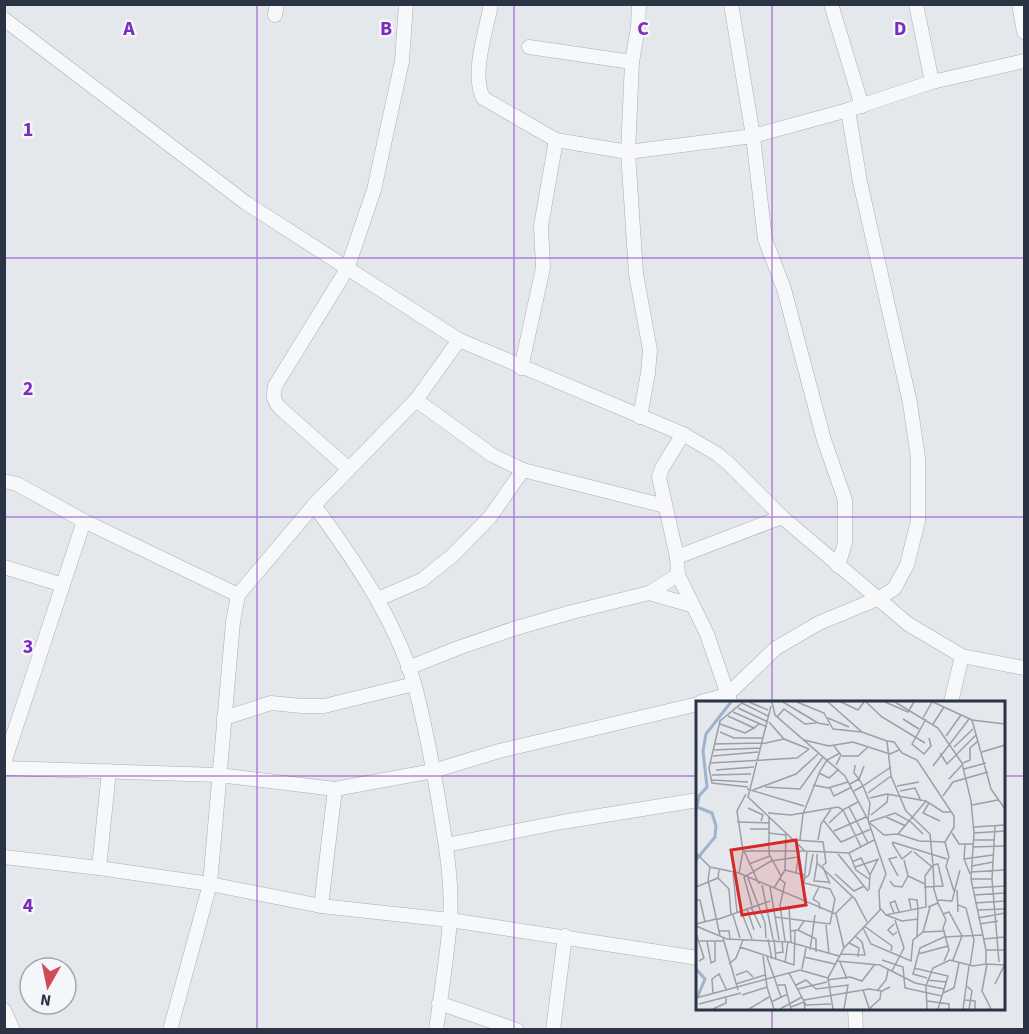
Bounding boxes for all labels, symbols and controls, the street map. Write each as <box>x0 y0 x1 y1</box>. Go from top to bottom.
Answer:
text: A <box>122 15 135 43</box>
text: B <box>380 15 392 43</box>
text: C <box>637 15 649 43</box>
text: D <box>894 15 906 43</box>
text: 1 <box>23 116 33 144</box>
text: 2 <box>23 375 33 403</box>
text: 3 <box>23 633 33 661</box>
inset map <box>696 701 1005 1010</box>
text: 4 <box>23 892 34 920</box>
north arrow <box>18 956 78 1016</box>
text: N <box>39 988 53 1012</box>

